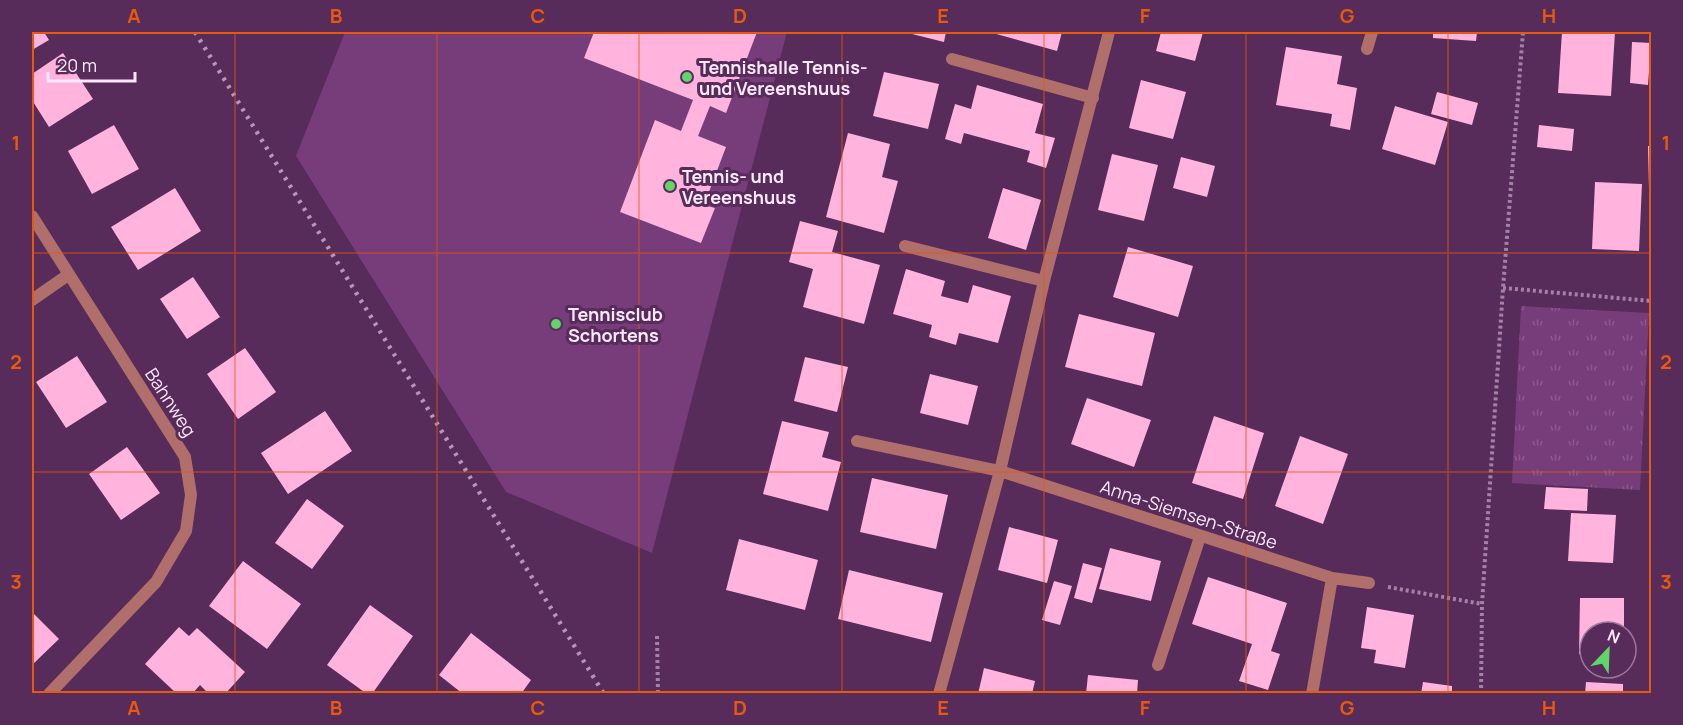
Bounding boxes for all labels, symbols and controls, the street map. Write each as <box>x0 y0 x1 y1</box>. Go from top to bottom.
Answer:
text: A <box>127 2 141 29</box>
text: B <box>330 2 343 29</box>
text: C <box>531 2 545 29</box>
text: D <box>733 2 747 29</box>
text: E <box>937 2 949 29</box>
text: F <box>1140 2 1151 29</box>
text: G <box>1340 2 1355 29</box>
text: H <box>1542 2 1556 29</box>
scale bar <box>48 45 135 83</box>
text: 20 m <box>57 53 97 77</box>
place label: Tennishalle Tennis- und Vereenshuus <box>699 55 867 100</box>
marker: Tennishalle Tennis- und Vereenshuus <box>680 70 694 84</box>
text: 1 <box>12 129 20 156</box>
text: 1 <box>1662 129 1670 156</box>
place label: Tennis- und Vereenshuus <box>682 164 796 209</box>
marker: Tennis- und Vereenshuus <box>663 179 677 193</box>
place label: Tennisclub Schortens <box>568 302 663 347</box>
marker: Tennisclub Schortens <box>549 317 563 331</box>
text: 2 <box>10 348 22 375</box>
text: 2 <box>1660 348 1672 375</box>
street label: Bahnweg <box>140 363 202 441</box>
street label: Anna-Siemsen-Straße <box>1097 474 1281 554</box>
text: 3 <box>10 568 22 595</box>
text: 3 <box>1660 568 1672 595</box>
north arrow <box>1578 620 1638 680</box>
text: N <box>1604 624 1623 649</box>
text: A <box>127 694 141 721</box>
text: B <box>330 694 343 721</box>
text: C <box>531 694 545 721</box>
text: D <box>733 694 747 721</box>
text: E <box>937 694 949 721</box>
text: F <box>1140 694 1151 721</box>
text: G <box>1340 694 1355 721</box>
text: H <box>1542 694 1556 721</box>

